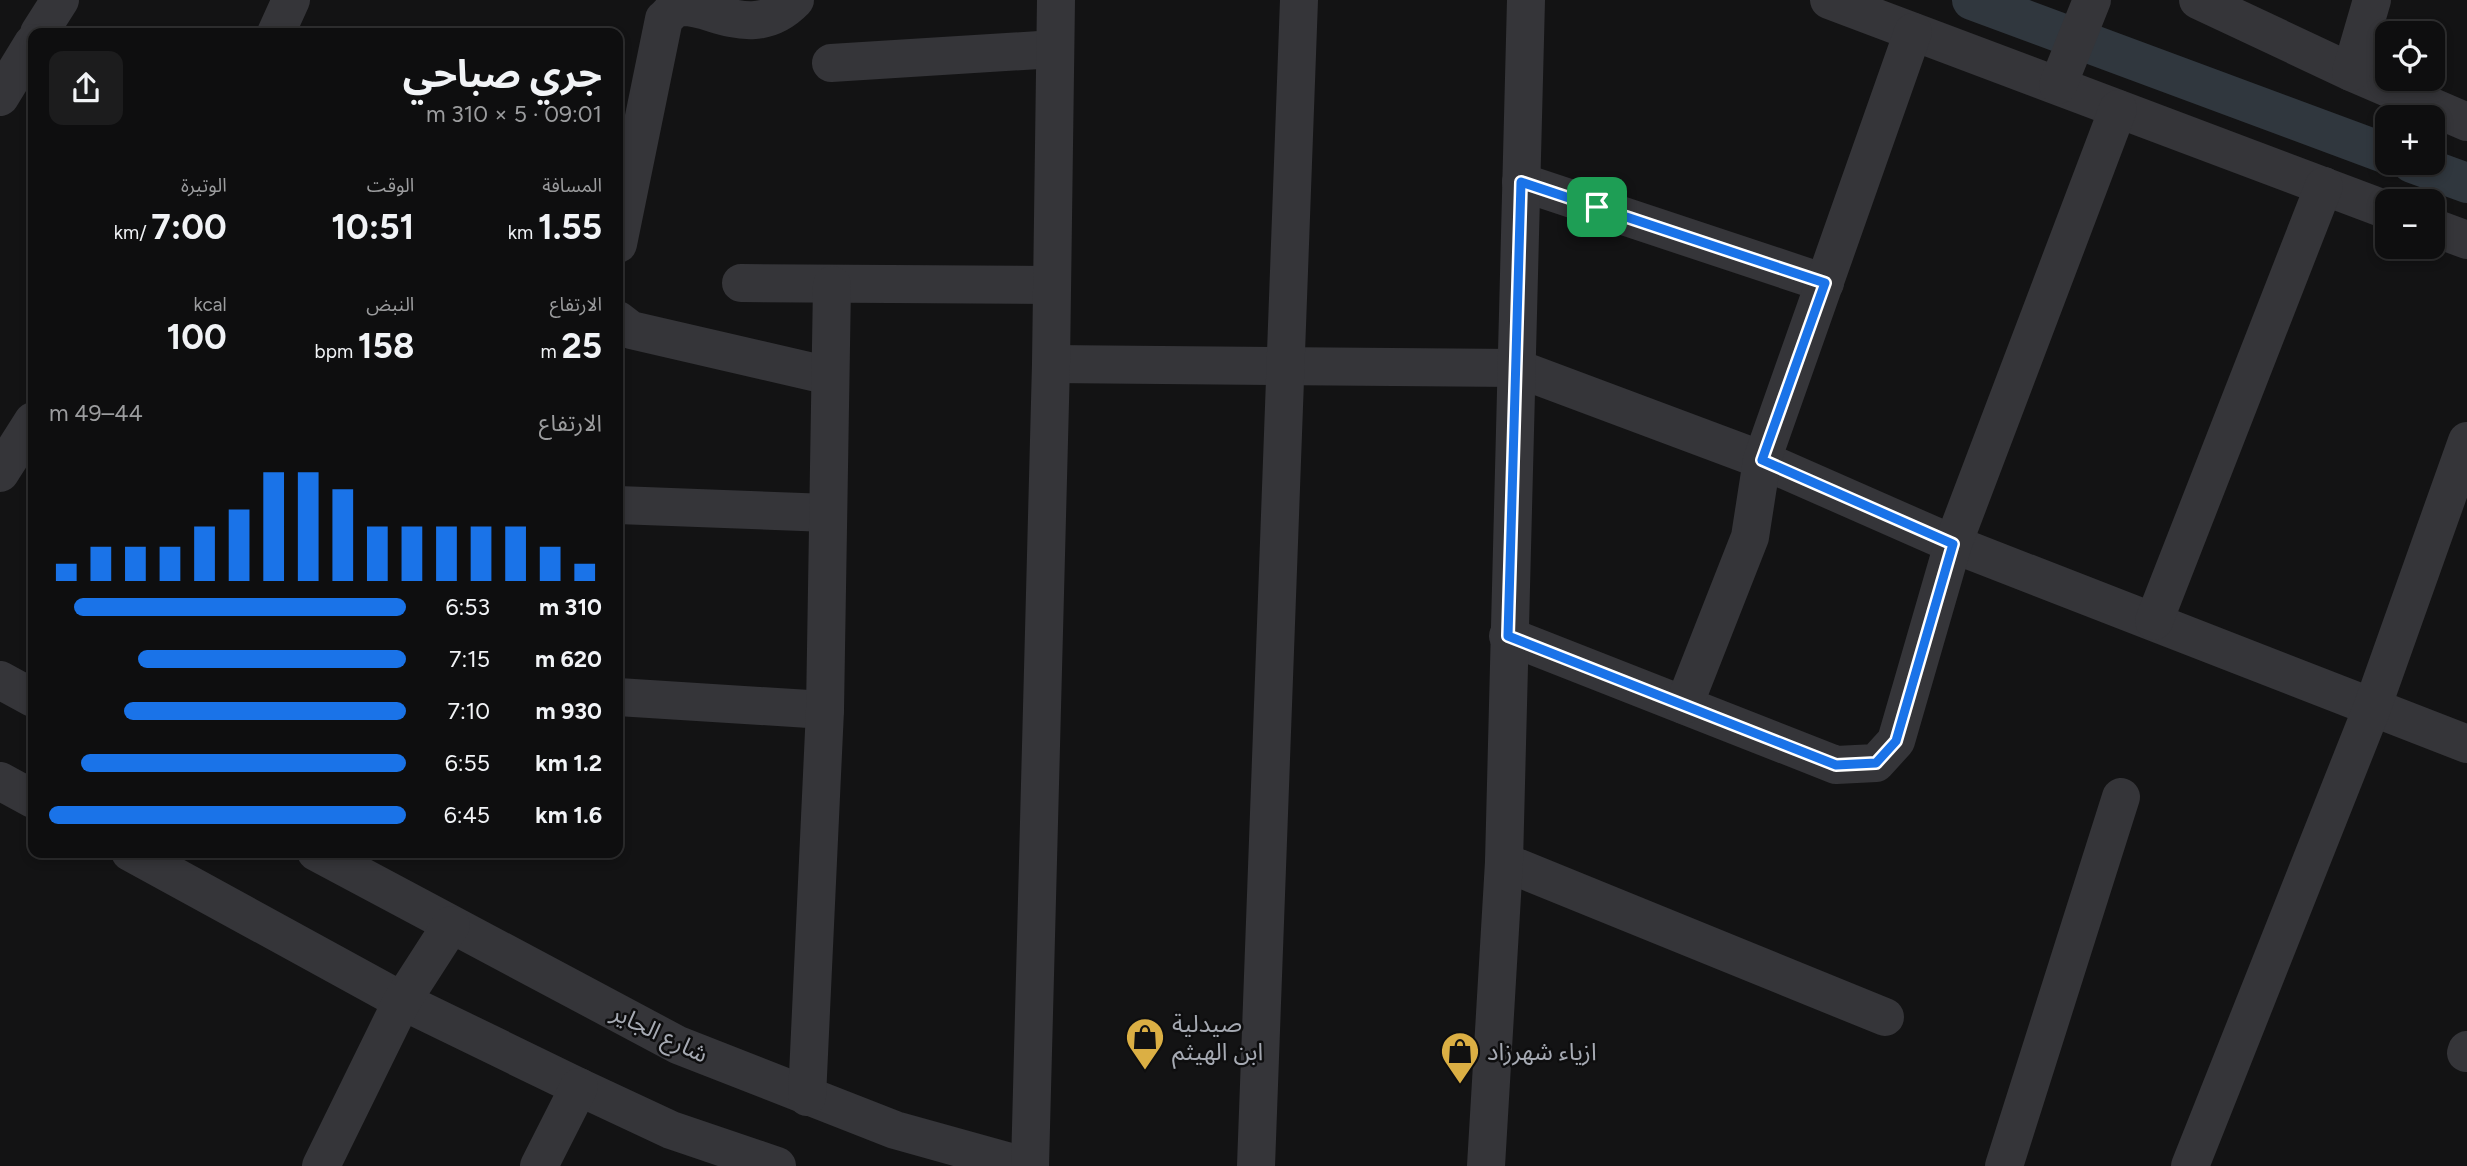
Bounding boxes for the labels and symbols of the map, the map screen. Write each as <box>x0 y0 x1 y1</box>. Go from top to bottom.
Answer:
pin <box>1567 177 1627 237</box>
street label: شارع الجاير <box>605 997 713 1071</box>
place label: صيدلية ابن الهيثم <box>1172 1009 1263 1069</box>
shop icon: صيدلية ابن الهيثم <box>1124 1016 1166 1071</box>
shop icon: ازياء شهرزاد <box>1439 1030 1481 1085</box>
place label: ازياء شهرزاد <box>1487 1037 1597 1066</box>

